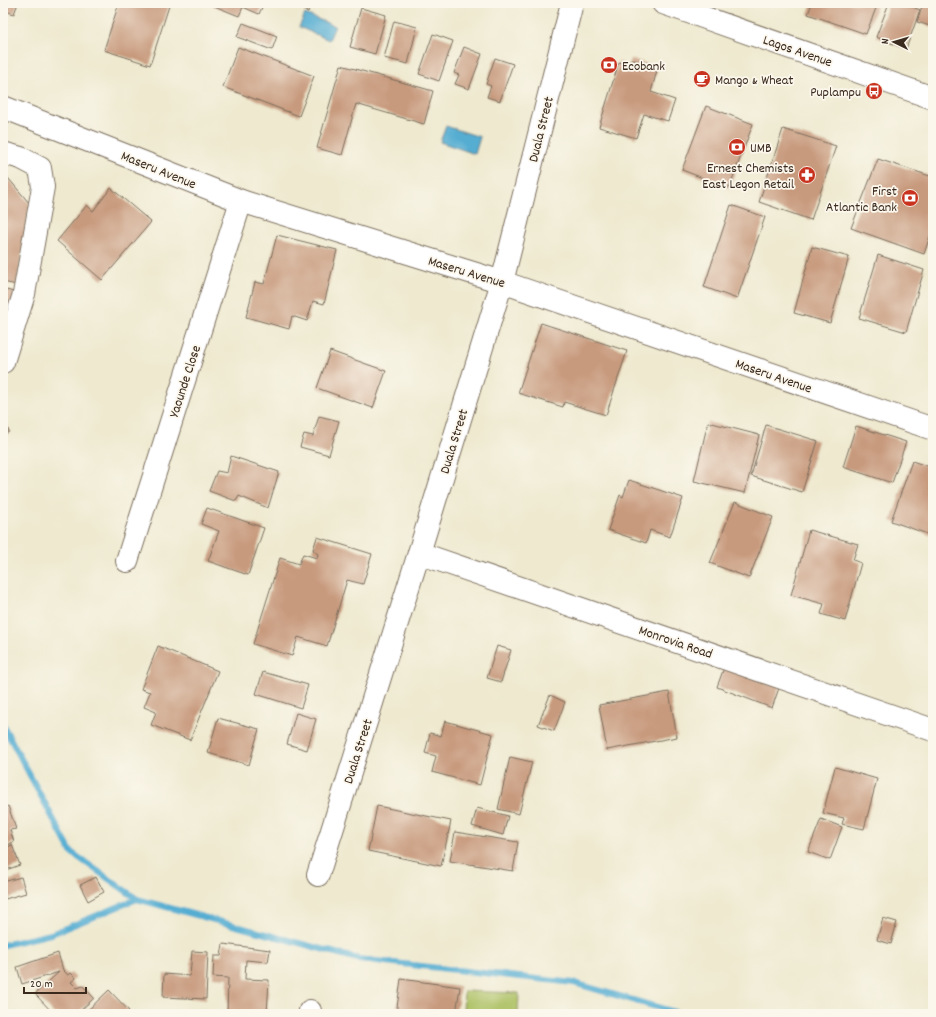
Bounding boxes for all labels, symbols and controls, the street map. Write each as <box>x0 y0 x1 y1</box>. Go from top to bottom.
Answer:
north arrow <box>874 22 914 62</box>
street label: Lagos Avenue <box>760 31 835 73</box>
text: N <box>878 37 894 45</box>
bank icon: Ecobank <box>599 55 619 75</box>
place label: Ecobank <box>622 57 665 77</box>
cafe icon: Mango & Wheat <box>692 69 712 89</box>
place label: Mango & Wheat <box>715 71 794 91</box>
bus stop icon: Puplampu <box>864 81 884 101</box>
place label: Puplampu <box>810 83 861 103</box>
street label: Duala Street <box>524 95 560 164</box>
bank icon: UMB <box>727 137 747 157</box>
place label: UMB <box>750 139 772 159</box>
street label: Maseru Avenue <box>118 147 199 195</box>
place label: Ernest Chemists East Legon Retail <box>702 159 795 195</box>
pharmacy icon: Ernest Chemists East Legon Retail <box>797 165 817 185</box>
place label: First Atlantic Bank <box>826 182 897 218</box>
bank icon: First Atlantic Bank <box>900 188 920 208</box>
street label: Maseru Avenue <box>425 252 507 294</box>
street label: Yaounde Close <box>165 343 207 420</box>
street label: Maseru Avenue <box>732 354 814 399</box>
street label: Duala Street <box>436 407 474 477</box>
street label: Monrovia Road <box>636 621 715 665</box>
street label: Duala Street <box>339 717 379 787</box>
scale bar <box>24 969 86 995</box>
text: 20 m <box>30 976 53 993</box>

